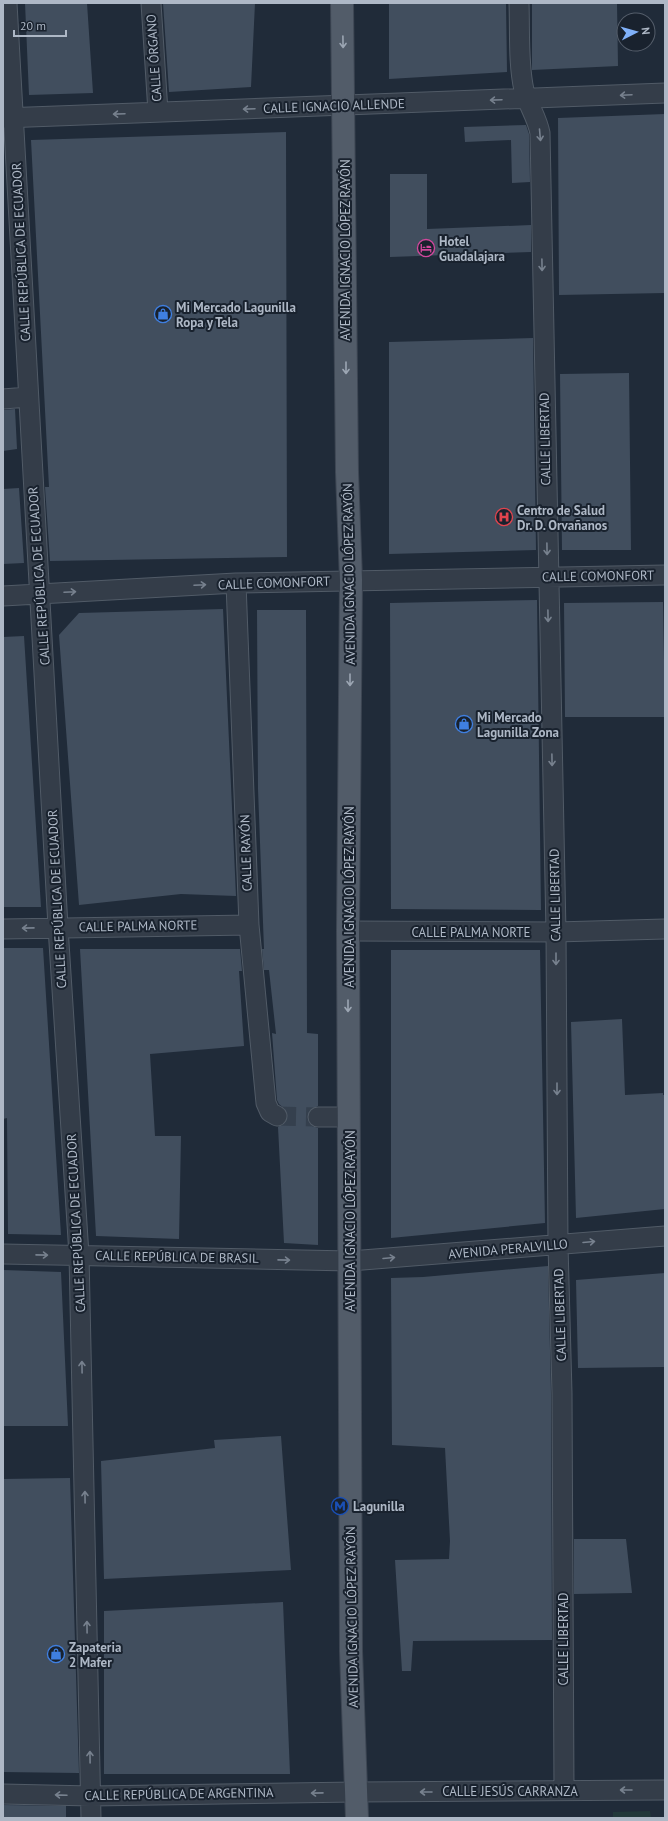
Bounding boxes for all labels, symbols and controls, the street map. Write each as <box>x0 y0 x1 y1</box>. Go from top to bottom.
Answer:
scale bar <box>14 12 66 38</box>
north arrow <box>616 12 656 52</box>
street label: CALLE ÓRGANO <box>142 14 166 102</box>
text: 20 m <box>20 18 46 33</box>
text: N <box>639 27 653 35</box>
one-way arrow <box>339 35 346 48</box>
one-way arrow <box>620 91 633 98</box>
street label: CALLE IGNACIO ALLENDE <box>263 95 405 117</box>
one-way arrow <box>490 97 503 104</box>
one-way arrow <box>243 105 256 113</box>
one-way arrow <box>113 110 126 118</box>
one-way arrow <box>536 129 543 142</box>
street label: AVENIDA IGNACIO LÓPEZ RAYÓN <box>337 159 354 341</box>
street label: CALLE REPÚBLICA DE ECUADOR <box>8 162 34 342</box>
place label: Hotel Guadalajara <box>439 233 505 265</box>
hotel icon: Hotel Guadalajara <box>416 238 436 258</box>
one-way arrow <box>539 258 546 271</box>
place label: Mi Mercado Lagunilla Ropa y Tela <box>176 299 296 331</box>
shop icon: Mi Mercado Lagunilla Ropa y Tela <box>153 304 173 324</box>
one-way arrow <box>342 361 350 374</box>
street label: CALLE LIBERTAD <box>536 392 554 486</box>
street label: AVENIDA IGNACIO LÓPEZ RAYÓN <box>339 483 359 665</box>
street label: CALLE REPÚBLICA DE ECUADOR <box>24 486 54 666</box>
place label: Centro de Salud Dr. D. Orvañanos <box>517 502 608 534</box>
hospital icon: Centro de Salud Dr. D. Orvañanos <box>494 507 514 527</box>
one-way arrow <box>543 542 551 555</box>
street label: CALLE COMONFORT <box>542 567 654 585</box>
street label: CALLE COMONFORT <box>218 573 330 593</box>
one-way arrow <box>193 581 206 589</box>
one-way arrow <box>63 588 76 595</box>
one-way arrow <box>545 609 552 622</box>
one-way arrow <box>346 673 354 686</box>
place label: Mi Mercado Lagunilla Zona <box>477 709 559 741</box>
shop icon: Mi Mercado Lagunilla Zona <box>454 714 474 734</box>
one-way arrow <box>548 753 555 766</box>
street label: AVENIDA IGNACIO LÓPEZ RAYÓN <box>341 806 358 988</box>
street label: CALLE REPÚBLICA DE ECUADOR <box>44 809 70 989</box>
street label: CALLE RAYÓN <box>236 814 256 892</box>
street label: CALLE LIBERTAD <box>546 848 564 942</box>
street label: CALLE PALMA NORTE <box>78 916 198 936</box>
one-way arrow <box>22 924 35 932</box>
street label: CALLE PALMA NORTE <box>412 924 530 941</box>
one-way arrow <box>552 952 560 965</box>
one-way arrow <box>344 999 352 1012</box>
one-way arrow <box>553 1082 561 1095</box>
street label: AVENIDA IGNACIO LÓPEZ RAYÓN <box>342 1130 359 1312</box>
street label: CALLE REPÚBLICA DE ECUADOR <box>63 1133 89 1313</box>
street label: AVENIDA PERALVILLO <box>448 1235 569 1263</box>
one-way arrow <box>582 1239 595 1246</box>
street label: CALLE REPÚBLICA DE BRASIL <box>95 1247 259 1267</box>
one-way arrow <box>35 1251 48 1259</box>
one-way arrow <box>382 1255 395 1262</box>
one-way arrow <box>277 1256 290 1264</box>
street label: CALLE LIBERTAD <box>550 1268 570 1362</box>
one-way arrow <box>78 1361 86 1374</box>
one-way arrow <box>81 1491 88 1504</box>
metro station icon: Lagunilla <box>330 1496 350 1516</box>
place label: Lagunilla <box>353 1498 405 1515</box>
street label: AVENIDA IGNACIO LÓPEZ RAYÓN <box>342 1526 362 1708</box>
street label: CALLE LIBERTAD <box>555 1592 572 1686</box>
one-way arrow <box>84 1621 91 1634</box>
place label: Zapateria 2 Mafer <box>69 1639 121 1671</box>
shop icon: Zapateria 2 Mafer <box>46 1644 66 1664</box>
one-way arrow <box>87 1751 94 1764</box>
street label: CALLE JESÚS CARRANZA <box>442 1783 578 1800</box>
street label: CALLE REPÚBLICA DE ARGENTINA <box>84 1784 274 1804</box>
one-way arrow <box>620 1787 633 1794</box>
one-way arrow <box>420 1788 433 1796</box>
one-way arrow <box>311 1789 324 1797</box>
one-way arrow <box>55 1791 68 1799</box>

